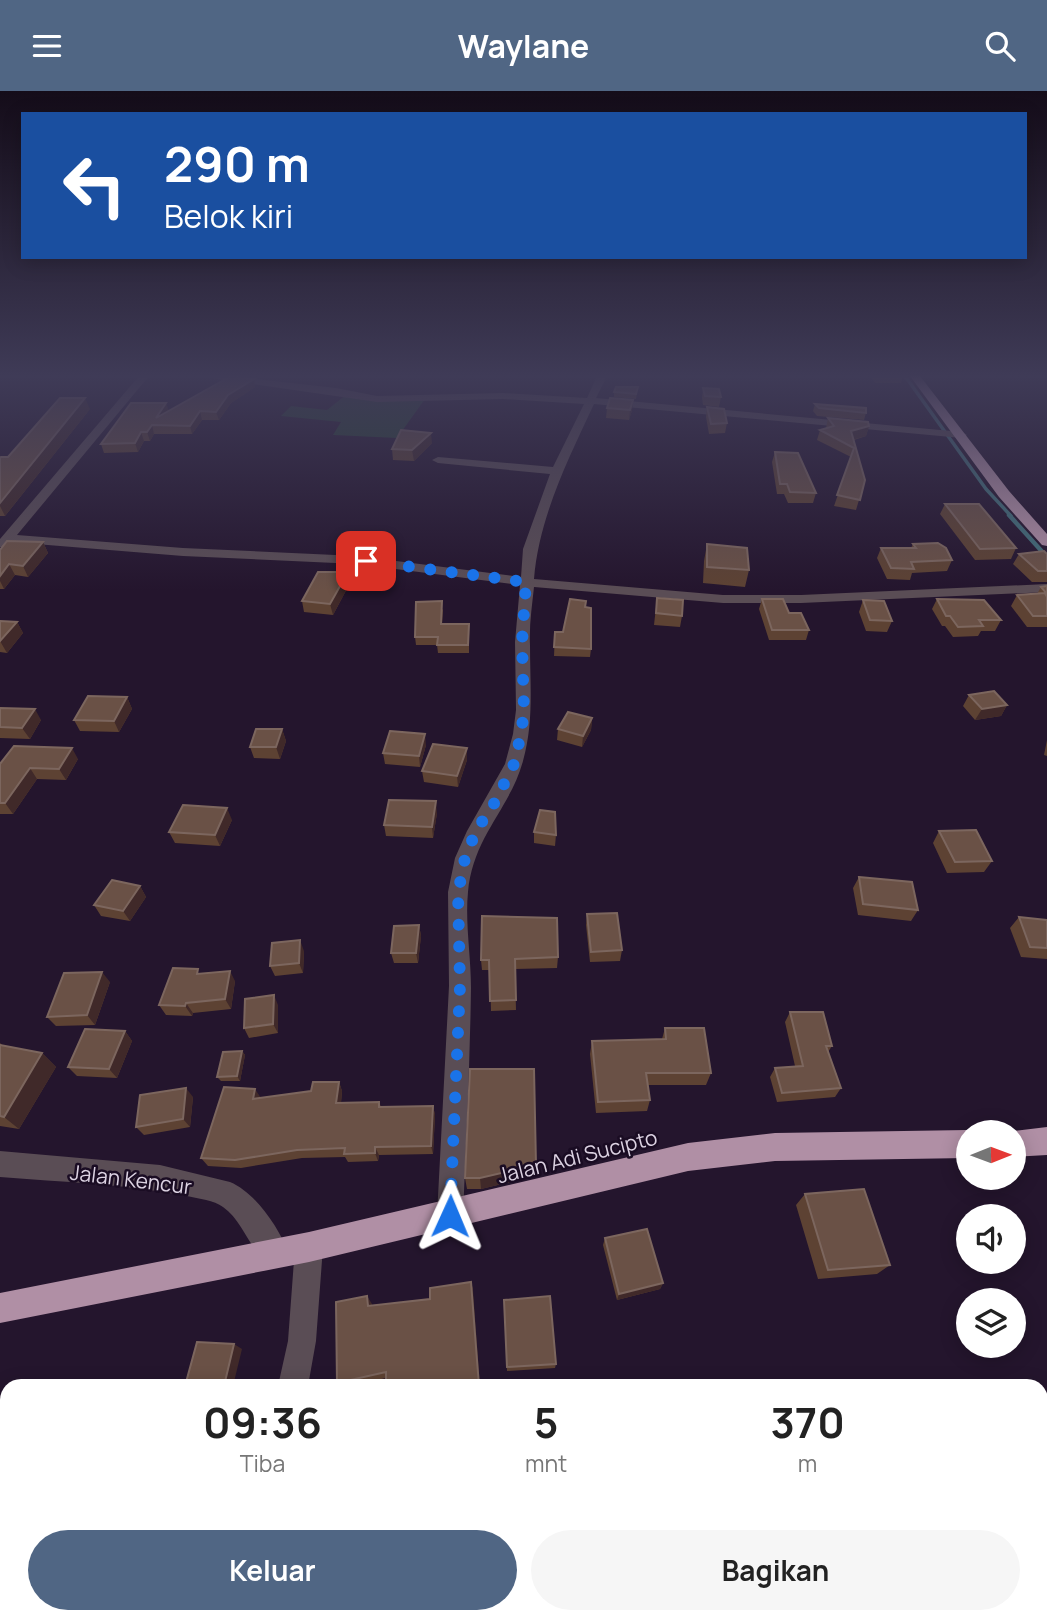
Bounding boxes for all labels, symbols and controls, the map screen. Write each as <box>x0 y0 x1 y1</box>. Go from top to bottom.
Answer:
text: Waylane <box>458 24 589 68</box>
icon: menu <box>28 27 66 65</box>
icon: search <box>981 27 1019 65</box>
text: 290 m <box>164 130 310 197</box>
icon: left <box>49 140 140 231</box>
text: Belok kiri <box>164 194 293 238</box>
pin <box>336 531 396 591</box>
icon: arrive <box>347 542 385 580</box>
north arrow <box>956 1120 1026 1190</box>
map controls <box>956 1120 1026 1358</box>
street label: Jalan Adi Sucipto <box>494 1123 660 1189</box>
street label: Jalan Kencur <box>69 1158 194 1200</box>
position arrow <box>413 1179 487 1253</box>
button: sound <box>956 1204 1026 1274</box>
button: layers <box>956 1288 1026 1358</box>
text: 09:36 <box>203 1393 322 1451</box>
text: 5 <box>534 1393 558 1451</box>
text: 370 <box>770 1393 845 1451</box>
text: Tiba <box>240 1447 285 1479</box>
text: mnt <box>525 1447 567 1479</box>
text: m <box>798 1447 817 1479</box>
button: Keluar <box>28 1530 517 1610</box>
button: Bagikan <box>531 1530 1020 1610</box>

